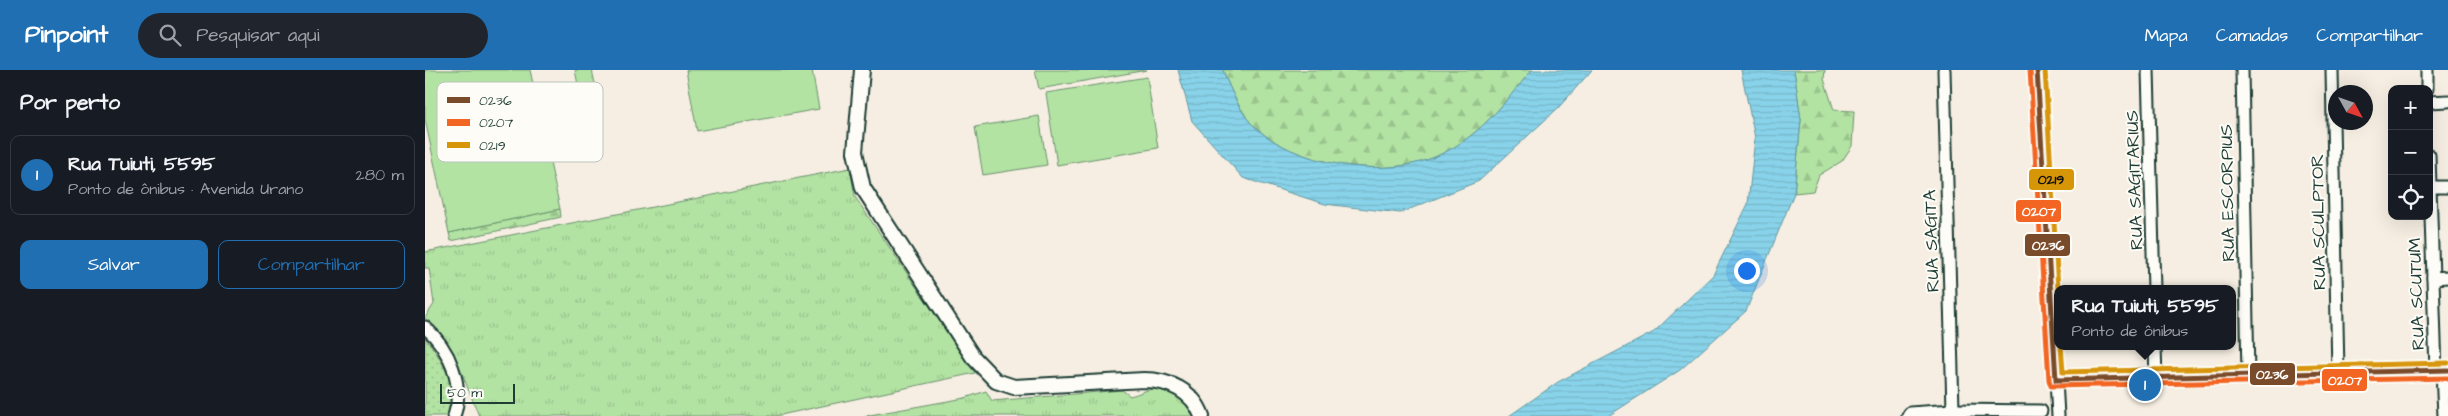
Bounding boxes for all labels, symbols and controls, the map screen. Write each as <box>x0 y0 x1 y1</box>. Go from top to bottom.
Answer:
search box <box>138 13 488 58</box>
text: Pinpoint <box>25 18 108 52</box>
icon: search <box>156 21 184 49</box>
text: Pesquisar aqui <box>196 22 320 49</box>
text: Mapa <box>2144 23 2188 48</box>
text: Camadas <box>2216 23 2288 48</box>
text: Compartilhar <box>2316 23 2423 48</box>
legend <box>437 82 603 162</box>
north arrow <box>2328 85 2373 130</box>
map controls <box>2388 85 2433 220</box>
button: + <box>2388 85 2433 130</box>
text: Por perto <box>20 88 120 117</box>
text: 0236 <box>479 91 512 111</box>
street label: RUA SAGITARIUS <box>2120 110 2149 250</box>
text: 0207 <box>479 113 514 133</box>
street label: RUA ESCORPIUS <box>2214 124 2241 262</box>
button: − <box>2388 130 2433 175</box>
text: 0219 <box>479 136 506 156</box>
text: Rua Tuiuti, 5595 <box>68 151 215 178</box>
street label: RUA SCULPTOR <box>2305 154 2332 290</box>
text: 1 <box>36 164 38 186</box>
text: 280 m <box>356 164 404 186</box>
line badge: 0219 <box>2028 168 2075 191</box>
text: 0219 <box>2038 170 2064 190</box>
button: locate <box>2388 175 2433 220</box>
text: Ponto de ônibus · Avenida Urano <box>68 178 303 200</box>
street label: RUA SAGITA <box>1917 189 1946 293</box>
line badge: 0207 <box>2015 199 2062 223</box>
text: 0207 <box>2022 202 2057 222</box>
line badge: 0236 <box>2024 233 2071 257</box>
text: 0236 <box>2032 236 2065 256</box>
street label: RUA SCUTUM <box>2402 237 2431 351</box>
button: Salvar <box>20 240 208 289</box>
button: Compartilhar <box>218 240 405 289</box>
your location <box>1734 258 1760 284</box>
popup <box>2054 285 2236 350</box>
text: Rua Tuiuti, 5595 <box>2071 293 2219 320</box>
text: Ponto de ônibus <box>2071 320 2188 342</box>
line badge: 0236 <box>2249 362 2296 386</box>
text: 0236 <box>2256 365 2289 385</box>
pin: 1 <box>2129 366 2161 404</box>
line badge: 0207 <box>2321 368 2368 392</box>
text: 0207 <box>2328 371 2363 391</box>
scale bar <box>440 381 515 404</box>
text: 50 m <box>447 383 482 403</box>

